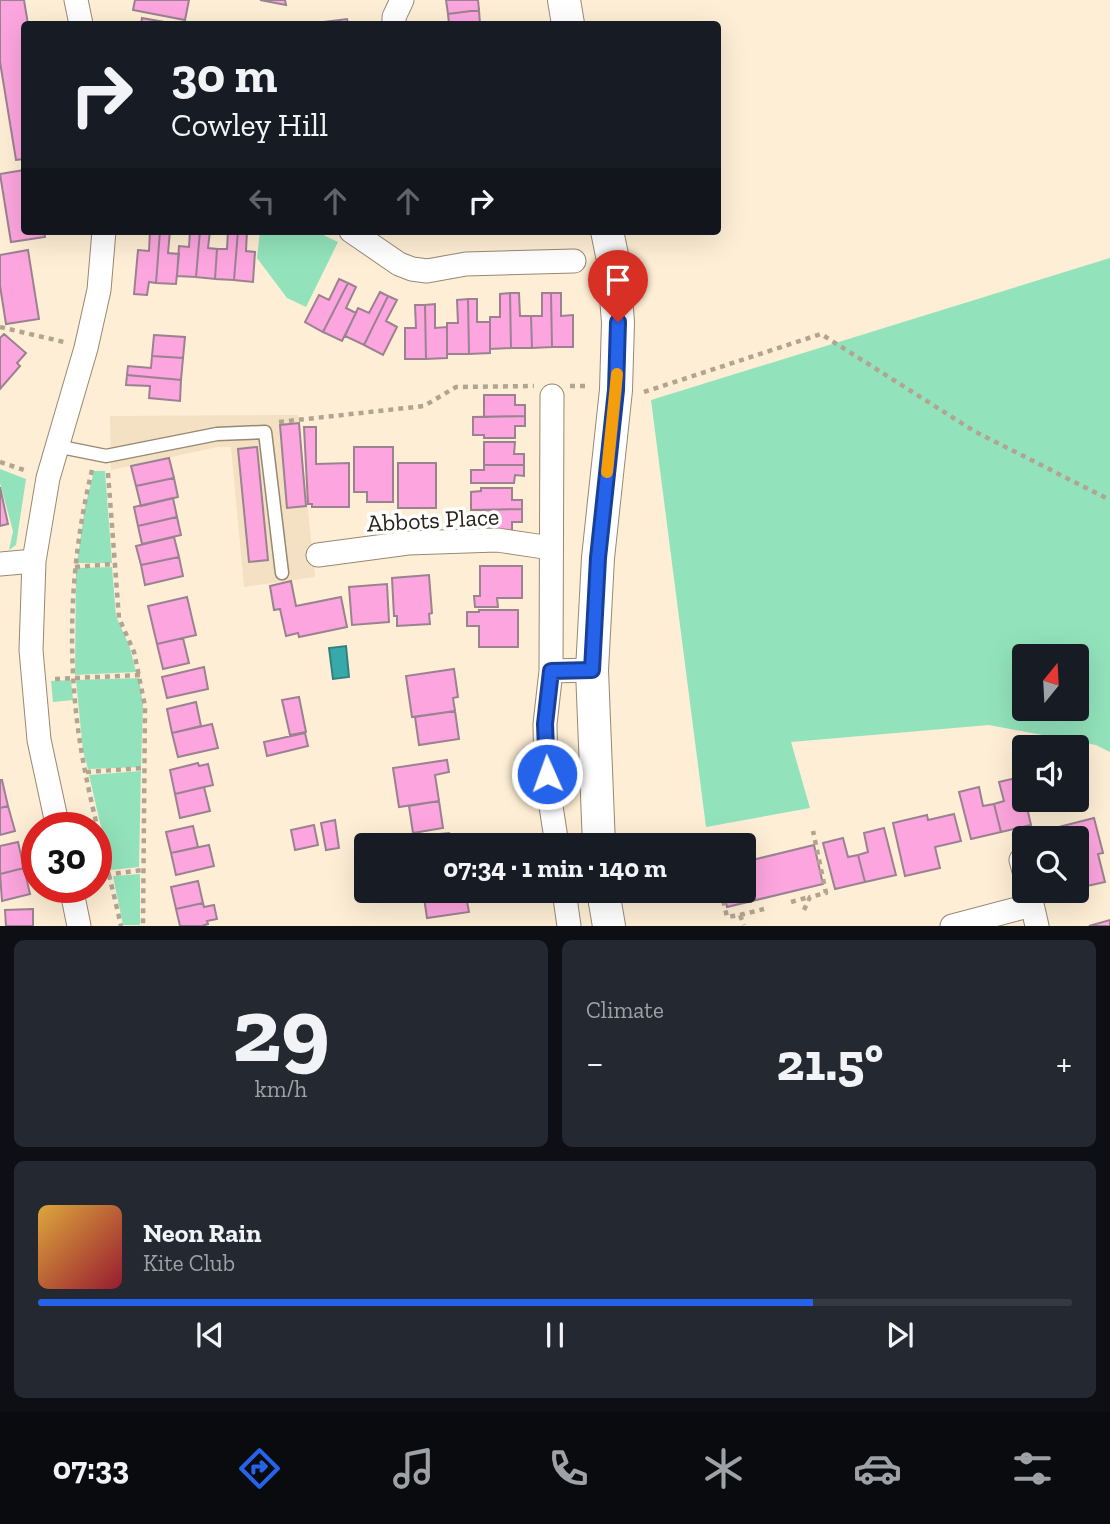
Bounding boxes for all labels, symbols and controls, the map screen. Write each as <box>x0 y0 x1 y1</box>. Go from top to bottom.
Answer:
text: 30 m <box>171 46 277 105</box>
icon: right <box>56 49 147 140</box>
text: Cowley Hill <box>171 106 328 144</box>
icon: left <box>243 182 281 220</box>
icon: ahead <box>316 182 354 220</box>
icon: ahead <box>389 182 427 220</box>
icon: right <box>462 182 500 220</box>
pin <box>588 250 648 322</box>
icon: arrive <box>599 261 637 299</box>
street label: Abbots Place <box>366 502 500 537</box>
north arrow <box>1012 644 1088 721</box>
map controls <box>1012 644 1089 903</box>
button: sound <box>1012 735 1089 812</box>
position arrow <box>510 737 584 811</box>
speed limit sign: 30 <box>21 812 112 903</box>
button: search <box>1012 826 1089 903</box>
text: 07:34 · 1 min · 140 m <box>443 852 667 884</box>
text: 29 <box>232 975 330 1084</box>
text: Climate <box>586 996 664 1024</box>
text: 21.5° <box>776 1031 883 1093</box>
text: − <box>586 1040 604 1086</box>
text: + <box>1056 1040 1072 1086</box>
text: km/h <box>255 1075 307 1103</box>
text: Neon Rain <box>143 1217 261 1249</box>
text: Kite Club <box>143 1249 235 1277</box>
icon: previous <box>191 1316 229 1354</box>
icon: pause <box>536 1316 574 1354</box>
icon: next <box>881 1316 919 1354</box>
icon: directions <box>235 1444 284 1493</box>
icon: music <box>389 1444 438 1493</box>
icon: phone <box>544 1444 593 1493</box>
icon: climate <box>699 1444 748 1493</box>
icon: car <box>853 1444 902 1493</box>
icon: filters <box>1008 1444 1057 1493</box>
text: 07:33 <box>53 1449 129 1487</box>

